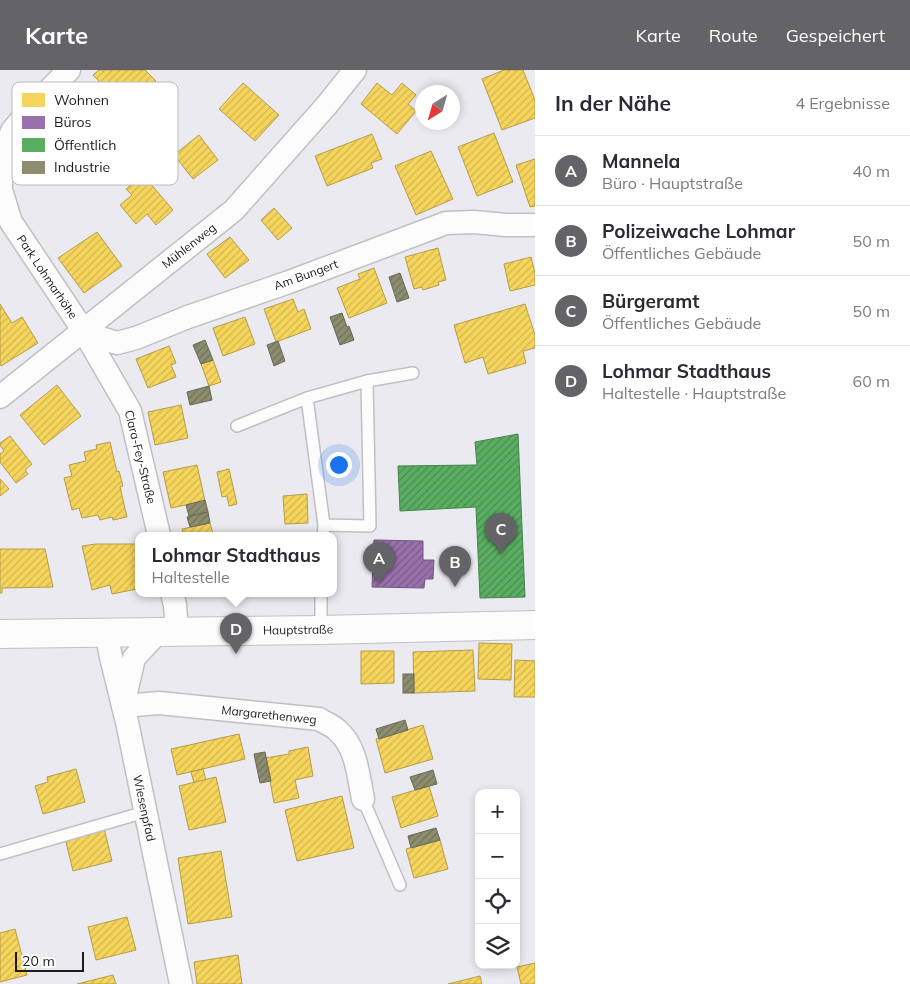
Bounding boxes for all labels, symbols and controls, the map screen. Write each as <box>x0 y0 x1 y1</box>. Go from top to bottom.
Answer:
text: Karte <box>25 20 88 50</box>
text: Karte <box>636 24 681 47</box>
text: Route <box>709 24 758 47</box>
text: Gespeichert <box>786 24 885 47</box>
legend <box>12 82 178 185</box>
north arrow <box>415 85 460 130</box>
text: In der Nähe <box>555 90 671 116</box>
text: Wohnen <box>54 91 109 109</box>
text: 4 Ergebnisse <box>795 93 890 113</box>
text: Büros <box>54 113 92 131</box>
text: Öffentlich <box>54 136 116 154</box>
text: Mannela <box>602 149 680 173</box>
text: Industrie <box>54 158 110 176</box>
text: A <box>565 161 577 181</box>
text: 40 m <box>853 161 890 181</box>
text: Büro · Hauptstraße <box>602 173 743 193</box>
text: Polizeiwache Lohmar <box>602 219 795 243</box>
street label: Mühlenweg <box>159 220 219 271</box>
text: B <box>565 231 577 251</box>
text: 50 m <box>853 231 890 251</box>
street label: Park Lohmarhöhe <box>14 232 81 322</box>
text: Öffentliches Gebäude <box>602 243 761 263</box>
street label: Am Bungert <box>272 256 340 293</box>
text: Bürgeramt <box>602 289 699 313</box>
text: C <box>566 301 576 321</box>
text: 50 m <box>853 301 890 321</box>
text: Öffentliches Gebäude <box>602 313 761 333</box>
text: Lohmar Stadthaus <box>602 359 771 383</box>
text: D <box>565 371 577 391</box>
text: 60 m <box>853 371 890 391</box>
text: Haltestelle · Hauptstraße <box>602 383 786 403</box>
street label: Clara-Fey-Straße <box>122 408 159 505</box>
your location <box>326 452 352 478</box>
pin: C <box>485 513 517 554</box>
popup <box>135 532 337 597</box>
pin: A <box>363 542 395 583</box>
text: Lohmar Stadthaus <box>152 543 321 567</box>
pin: B <box>439 546 471 587</box>
text: Haltestelle <box>152 567 230 587</box>
pin: D <box>220 613 252 654</box>
street label: Hauptstraße <box>263 621 333 638</box>
street label: Margarethenweg <box>221 702 318 727</box>
street label: Wiesenpfad <box>130 773 159 843</box>
map controls <box>475 789 520 969</box>
button: + <box>475 789 520 834</box>
button: − <box>475 834 520 879</box>
button: locate <box>475 879 520 924</box>
button: layers <box>475 924 520 969</box>
scale bar <box>15 949 84 972</box>
text: 20 m <box>22 952 55 970</box>

